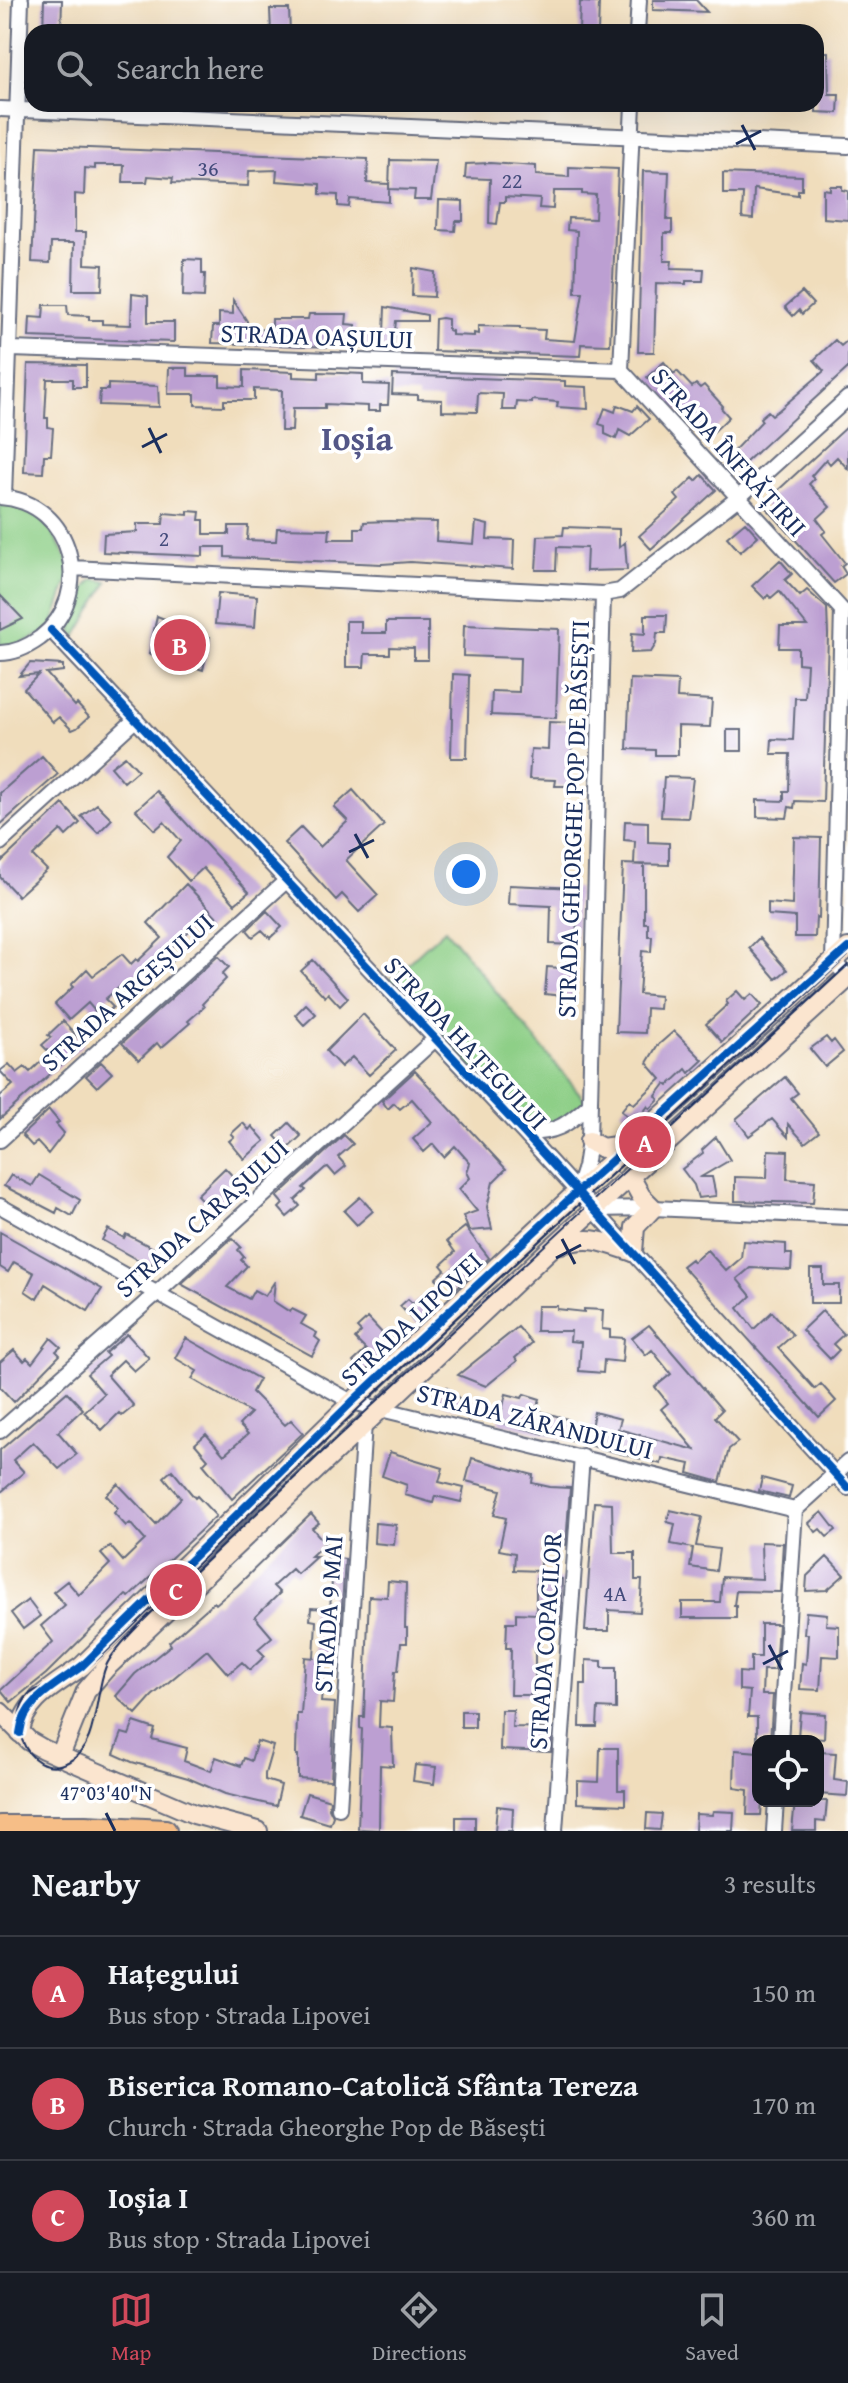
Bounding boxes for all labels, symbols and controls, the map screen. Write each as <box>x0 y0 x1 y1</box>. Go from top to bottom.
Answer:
search box <box>24 24 824 112</box>
icon: search <box>52 46 96 90</box>
text: Search here <box>116 46 264 90</box>
house number: 36 <box>197 152 219 184</box>
house number: 22 <box>501 164 523 196</box>
street label: STRADA OAȘULUI <box>220 313 414 358</box>
street label: STRADA ÎNFRĂȚIRII <box>642 358 816 545</box>
district label: Ioșia <box>321 413 394 462</box>
house number: 2 <box>159 522 169 554</box>
pin: B <box>154 615 206 675</box>
street label: STRADA GHEORGHE POP DE BĂSEȘTI <box>546 619 599 1019</box>
your location <box>446 854 486 894</box>
street label: STRADA ARGEȘULUI <box>31 903 222 1080</box>
street label: STRADA HAȚEGULUI <box>375 947 558 1138</box>
pin: A <box>619 1112 671 1172</box>
street label: STRADA CARAȘULUI <box>106 1129 297 1306</box>
street label: STRADA LIPOVEI <box>331 1242 491 1395</box>
street label: STRADA ZĂRANDULUI <box>413 1372 658 1469</box>
street label: STRADA COPACILOR <box>517 1531 572 1751</box>
street label: STRADA 9 MAI <box>303 1534 352 1694</box>
pin: C <box>150 1560 202 1620</box>
house number: 4A <box>603 1577 628 1609</box>
map controls <box>752 1735 824 1807</box>
button: locate <box>752 1735 824 1807</box>
text: 47°03'40"N <box>60 1778 152 1807</box>
text: Nearby <box>32 1859 141 1908</box>
text: 3 results <box>724 1864 816 1903</box>
text: Hațegului <box>108 1951 239 1995</box>
text: A <box>50 1973 66 2012</box>
text: 150 m <box>751 1973 816 2012</box>
text: Bus stop · Strada Lipovei <box>108 1995 371 2034</box>
text: Biserica Romano-Catolică Sfânta Tereza <box>108 2063 638 2107</box>
text: B <box>50 2085 66 2124</box>
text: 170 m <box>751 2085 816 2124</box>
text: Church · Strada Gheorghe Pop de Băsești <box>108 2107 546 2146</box>
text: Ioșia I <box>108 2175 188 2219</box>
text: C <box>51 2197 65 2236</box>
text: 360 m <box>751 2197 816 2236</box>
text: Bus stop · Strada Lipovei <box>108 2219 371 2258</box>
tab: Map <box>109 2288 153 2368</box>
tab: Directions <box>372 2288 467 2368</box>
tab: Saved <box>685 2288 739 2368</box>

